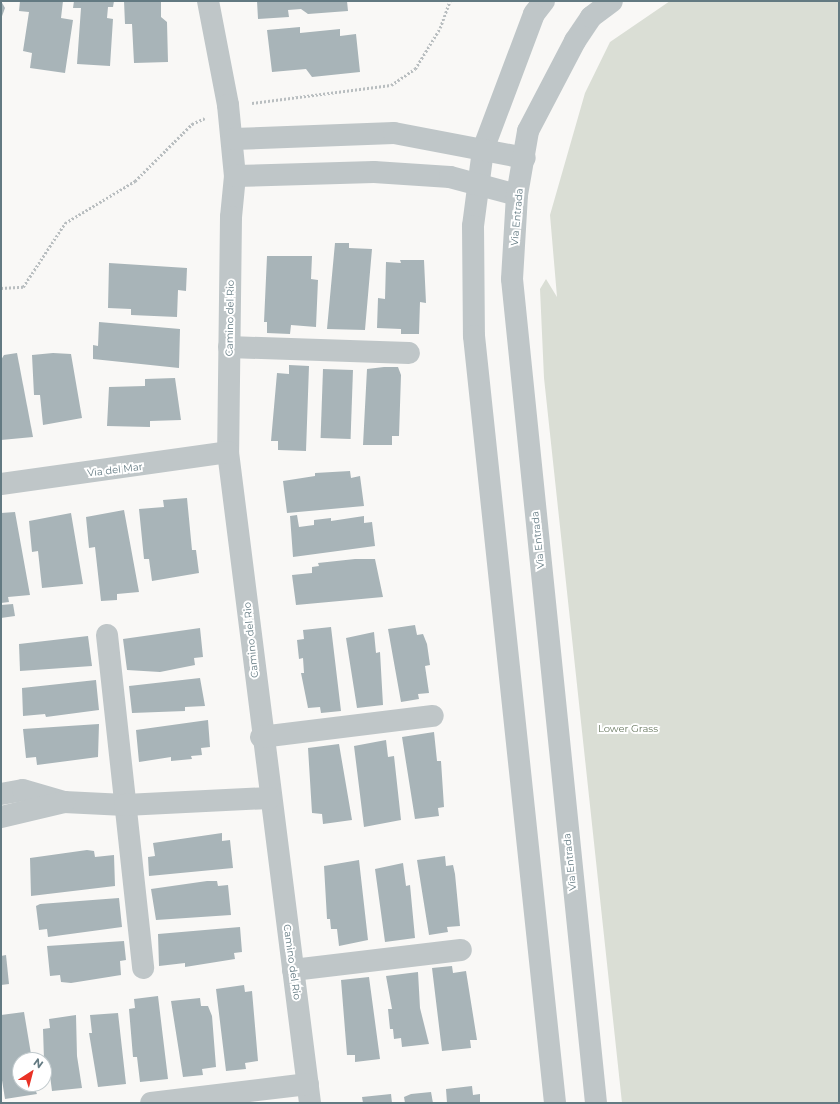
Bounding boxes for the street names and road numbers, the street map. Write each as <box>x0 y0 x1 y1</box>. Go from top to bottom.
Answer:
street label: Via Entrada <box>509 188 525 246</box>
street label: Camino del Rio <box>223 280 237 356</box>
street label: Via del Mar <box>87 461 143 479</box>
street label: Via Entrada <box>529 511 547 569</box>
street label: Camino del Rio <box>241 601 261 679</box>
street label: Via Entrada <box>561 833 579 891</box>
street label: Camino del Rio <box>281 923 303 1001</box>

